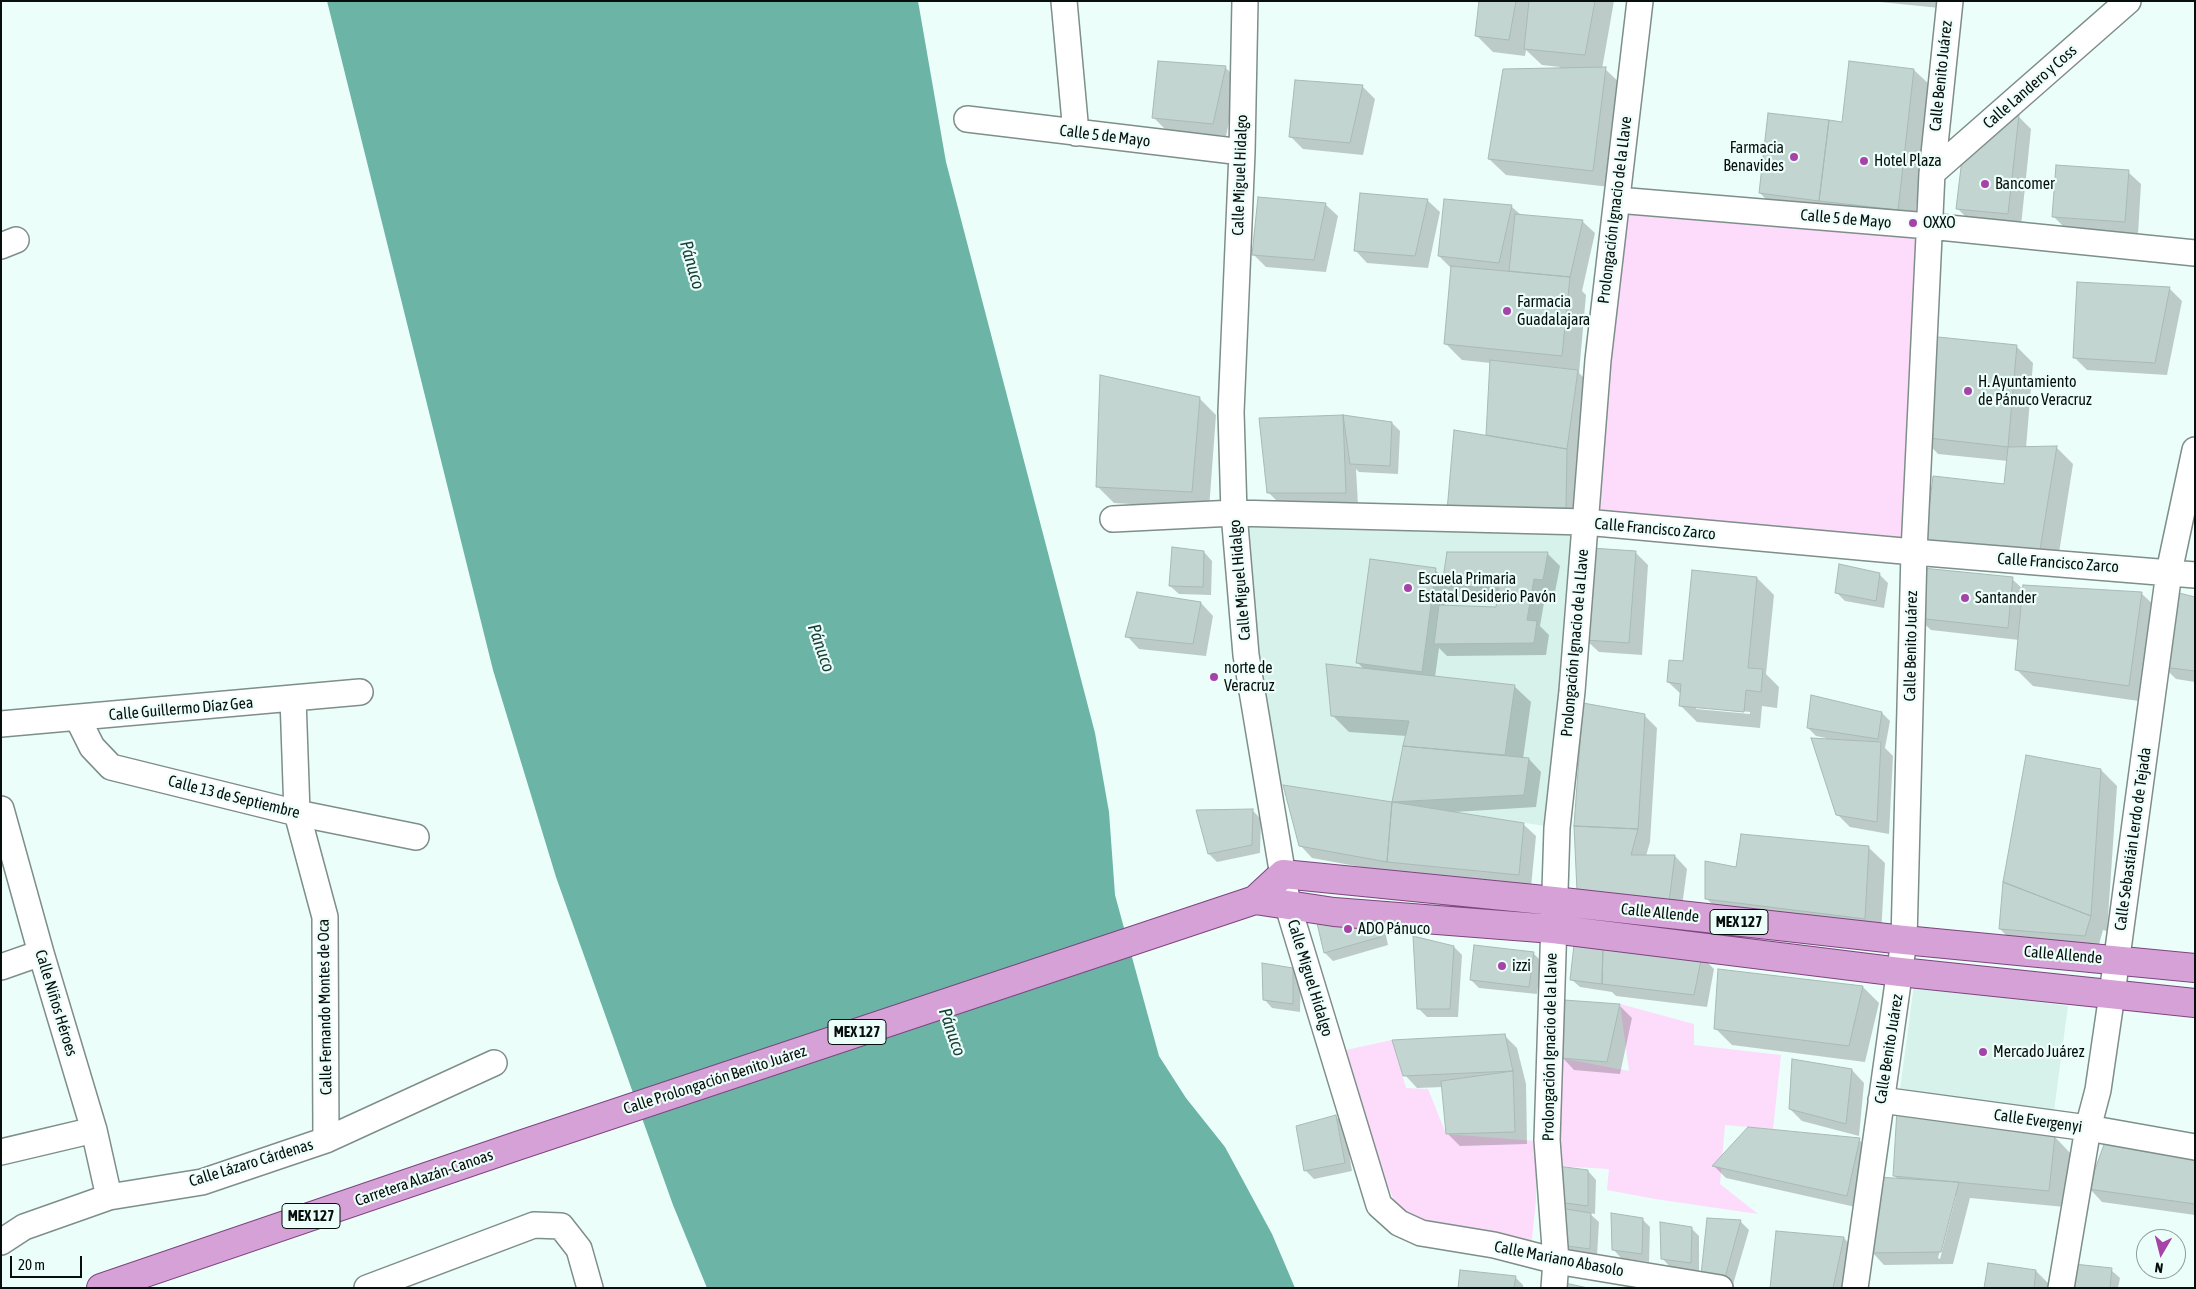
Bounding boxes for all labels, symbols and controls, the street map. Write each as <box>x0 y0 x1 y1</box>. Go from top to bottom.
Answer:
street label: Calle Benito Juárez <box>1926 20 1956 132</box>
street label: Calle Landero y Coss <box>1979 41 2081 133</box>
street label: Calle Miguel Hidalgo <box>1228 114 1252 236</box>
street label: Prolongación Ignacio de la Llave <box>1594 115 1636 305</box>
street label: Calle 5 de Mayo <box>1059 121 1151 151</box>
place label: Farmacia Benavides <box>1723 138 1784 176</box>
marker: Farmacia Benavides <box>1788 151 1800 163</box>
place label: Hotel Plaza <box>1874 151 1942 171</box>
marker: Hotel Plaza <box>1858 155 1870 167</box>
place label: Bancomer <box>1995 174 2055 194</box>
marker: Bancomer <box>1979 178 1991 190</box>
street label: Calle 5 de Mayo <box>1800 205 1892 233</box>
place label: OXXO <box>1923 213 1956 233</box>
marker: OXXO <box>1907 217 1919 229</box>
water label: Pánuco <box>675 238 709 292</box>
place label: Farmacia Guadalajara <box>1517 292 1590 330</box>
marker: Farmacia Guadalajara <box>1501 305 1513 317</box>
place label: H. Ayuntamiento de Pánuco Veracruz <box>1978 372 2092 410</box>
marker: H. Ayuntamiento de Pánuco Veracruz <box>1962 385 1974 397</box>
street label: Calle Francisco Zarco <box>1593 514 1717 544</box>
street label: Calle Miguel Hidalgo <box>1225 519 1255 641</box>
street label: Prolongación Ignacio de la Llave <box>1557 548 1593 738</box>
street label: Calle Francisco Zarco <box>1997 549 2119 577</box>
place label: Escuela Primaria Estatal Desiderio Pavón <box>1418 569 1556 607</box>
marker: Escuela Primaria Estatal Desiderio Pavón <box>1402 582 1414 594</box>
place label: Santander <box>1975 588 2036 608</box>
street label: Calle Benito Juárez <box>1900 590 1922 702</box>
marker: Santander <box>1959 592 1971 604</box>
water label: Pánuco <box>803 621 839 675</box>
place label: norte de Veracruz <box>1224 658 1275 696</box>
marker: norte de Veracruz <box>1208 671 1220 683</box>
street label: Calle Guillermo Díaz Gea <box>108 693 254 725</box>
street label: Calle Sebastián Lerdo de Tejada <box>2111 746 2155 932</box>
street label: Calle 13 de Septiembre <box>166 771 302 823</box>
street label: Calle Allende <box>1620 899 1700 927</box>
road number: MEX 127 <box>1710 910 1768 934</box>
street label: Calle Miguel Hidalgo <box>1283 917 1337 1039</box>
street label: Calle Fernando Montes de Oca <box>314 919 336 1095</box>
place label: ADO Pánuco <box>1358 919 1430 939</box>
marker: ADO Pánuco <box>1342 923 1354 935</box>
street label: Calle Allende <box>2023 942 2103 968</box>
street label: Calle Niños Héroes <box>31 947 81 1059</box>
street label: Prolongación Ignacio de la Llave <box>1539 953 1561 1141</box>
place label: izzi <box>1512 956 1531 976</box>
marker: izzi <box>1496 960 1508 972</box>
street label: Calle Benito Juárez <box>1871 993 1907 1105</box>
water label: Pánuco <box>934 1005 970 1059</box>
road number: MEX 127 <box>828 1020 886 1044</box>
street label: Calle Prolongación Benito Juárez <box>621 1041 809 1119</box>
place label: Mercado Juárez <box>1993 1042 2084 1062</box>
marker: Mercado Juárez <box>1977 1046 1989 1058</box>
street label: Calle Evergenyi <box>1993 1105 2083 1137</box>
street label: Calle Lázaro Cárdenas <box>187 1135 315 1191</box>
street label: Carretera Alazán-Canoas <box>353 1145 495 1211</box>
road number: MEX 127 <box>282 1204 340 1228</box>
north arrow <box>2136 1229 2186 1279</box>
street label: Calle Mariano Abasolo <box>1493 1237 1625 1281</box>
scale bar <box>12 1246 85 1278</box>
text: 20 m <box>18 1256 45 1273</box>
text: N <box>2154 1259 2164 1276</box>

